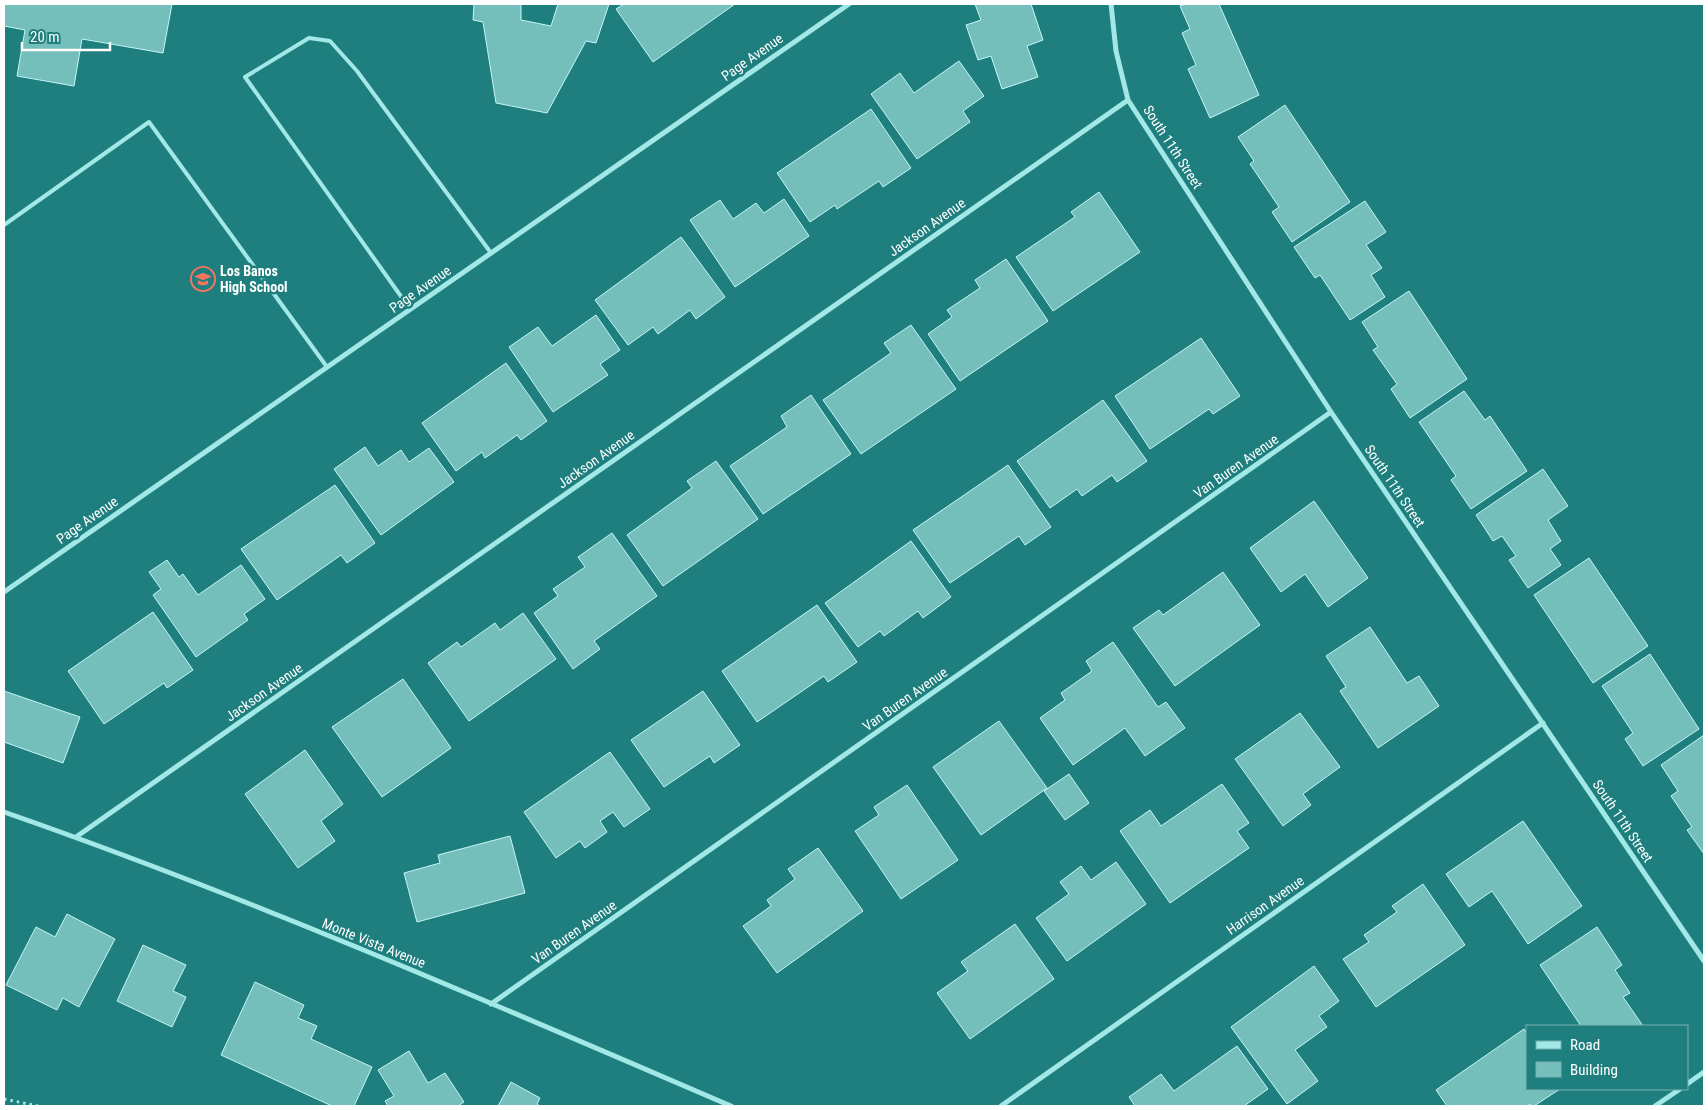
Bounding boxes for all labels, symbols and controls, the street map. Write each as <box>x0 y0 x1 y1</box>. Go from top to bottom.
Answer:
scale bar <box>22 20 110 52</box>
text: 20 m <box>30 28 60 46</box>
street label: Page Avenue <box>718 30 786 84</box>
street label: South 11th Street <box>1140 102 1206 192</box>
street label: Jackson Avenue <box>886 194 969 259</box>
street label: Page Avenue <box>386 262 454 316</box>
place label: Los Banos High School <box>220 263 288 295</box>
school or university icon: Los Banos High School <box>190 266 216 292</box>
street label: Jackson Avenue <box>555 426 638 491</box>
street label: Van Buren Avenue <box>1191 431 1282 501</box>
street label: South 11th Street <box>1362 442 1428 530</box>
street label: Page Avenue <box>53 493 121 547</box>
street label: Jackson Avenue <box>223 659 306 724</box>
street label: Van Buren Avenue <box>860 664 951 734</box>
street label: South 11th Street <box>1590 777 1656 865</box>
street label: Harrison Avenue <box>1223 872 1307 938</box>
street label: Van Buren Avenue <box>529 897 620 967</box>
street label: Monte Vista Avenue <box>320 915 428 971</box>
legend <box>1526 1025 1688 1090</box>
text: Road <box>1570 1036 1600 1054</box>
text: Building <box>1570 1061 1618 1079</box>

